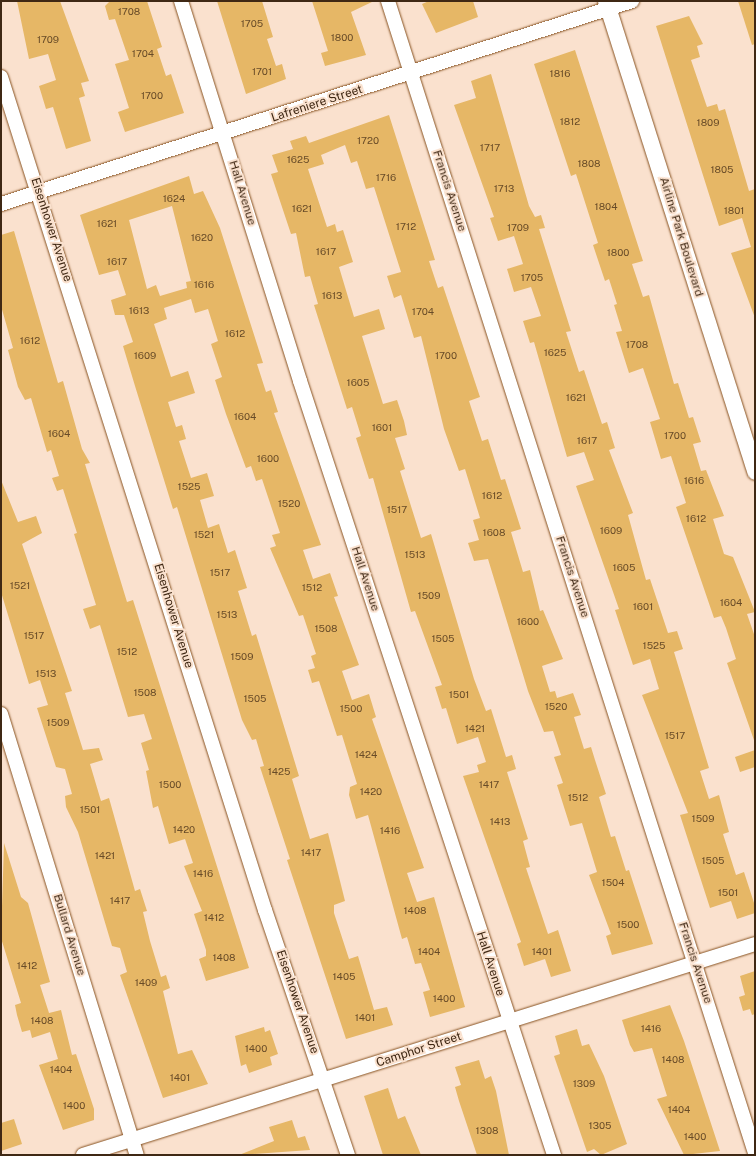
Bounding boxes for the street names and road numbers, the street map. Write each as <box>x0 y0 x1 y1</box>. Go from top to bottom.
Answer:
street label: Lafreniere Street <box>269 82 365 126</box>
street label: Francis Avenue <box>429 148 469 234</box>
street label: Hall Avenue <box>225 159 259 227</box>
street label: Airline Park Boulevard <box>656 175 706 299</box>
street label: Eisenhower Avenue <box>27 176 75 284</box>
street label: Francis Avenue <box>552 534 592 620</box>
street label: Hall Avenue <box>348 545 382 613</box>
street label: Eisenhower Avenue <box>150 562 196 670</box>
street label: Bullard Avenue <box>50 892 88 978</box>
street label: Francis Avenue <box>675 920 715 1006</box>
street label: Hall Avenue <box>473 930 507 998</box>
street label: Eisenhower Avenue <box>273 948 321 1056</box>
street label: Camphor Street <box>375 1029 463 1071</box>

